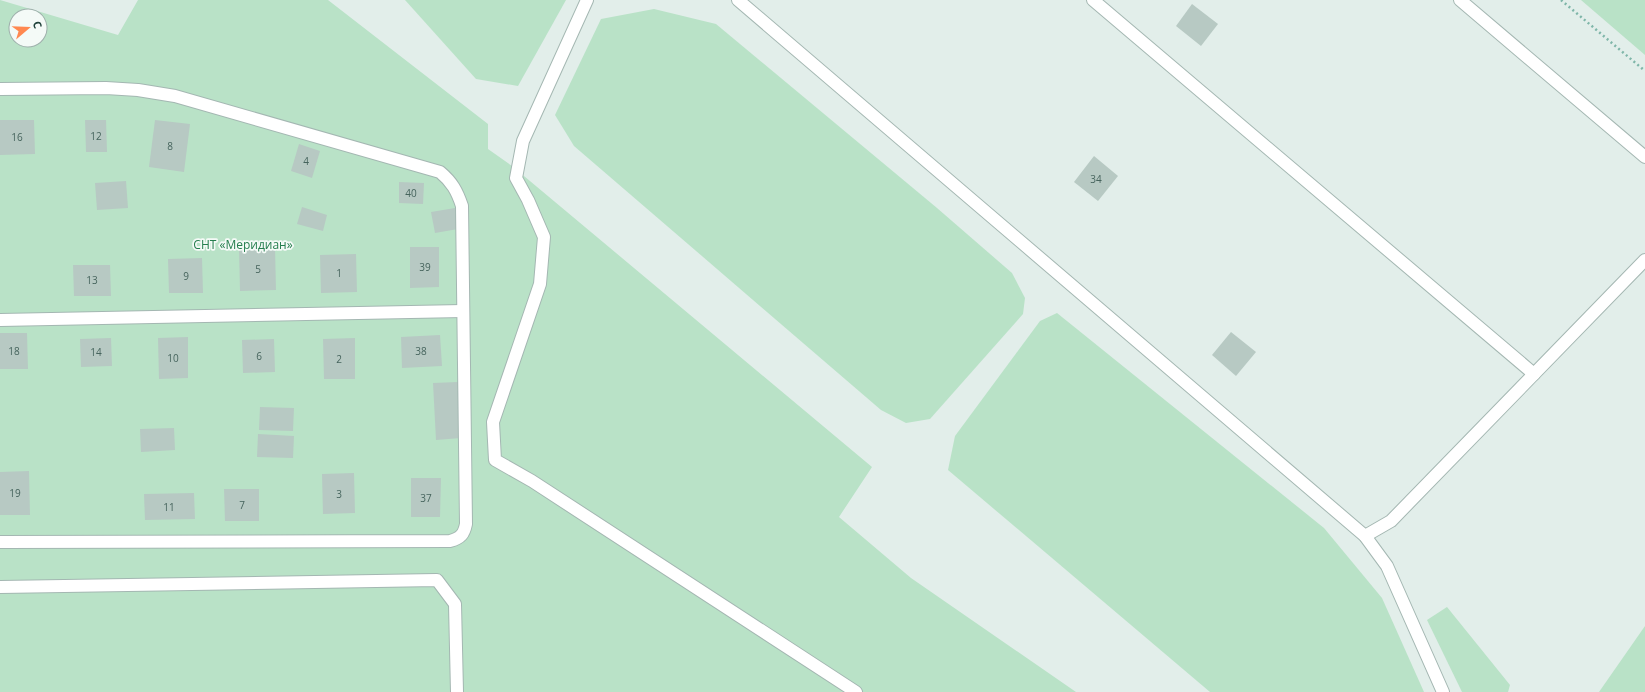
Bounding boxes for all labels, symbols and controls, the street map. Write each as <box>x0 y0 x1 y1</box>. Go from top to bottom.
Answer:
north arrow <box>8 8 48 48</box>
text: С <box>30 19 46 30</box>
house number: 12 <box>90 129 102 143</box>
house number: 16 <box>11 130 23 144</box>
house number: 8 <box>167 139 173 153</box>
house number: 4 <box>303 154 309 168</box>
house number: 34 <box>1090 172 1102 186</box>
house number: 40 <box>405 186 417 200</box>
park label: СНТ «Меридиан» <box>193 236 293 253</box>
house number: 39 <box>419 260 431 274</box>
house number: 5 <box>255 262 261 276</box>
house number: 1 <box>336 266 342 280</box>
house number: 9 <box>183 269 189 283</box>
house number: 13 <box>86 273 98 287</box>
house number: 18 <box>8 344 20 358</box>
house number: 38 <box>415 344 427 358</box>
house number: 14 <box>90 345 102 359</box>
house number: 6 <box>256 349 262 363</box>
house number: 10 <box>167 351 179 365</box>
house number: 2 <box>336 352 342 366</box>
house number: 19 <box>9 486 21 500</box>
house number: 3 <box>336 487 342 501</box>
house number: 37 <box>420 491 432 505</box>
house number: 7 <box>239 498 245 512</box>
house number: 11 <box>163 500 175 514</box>

